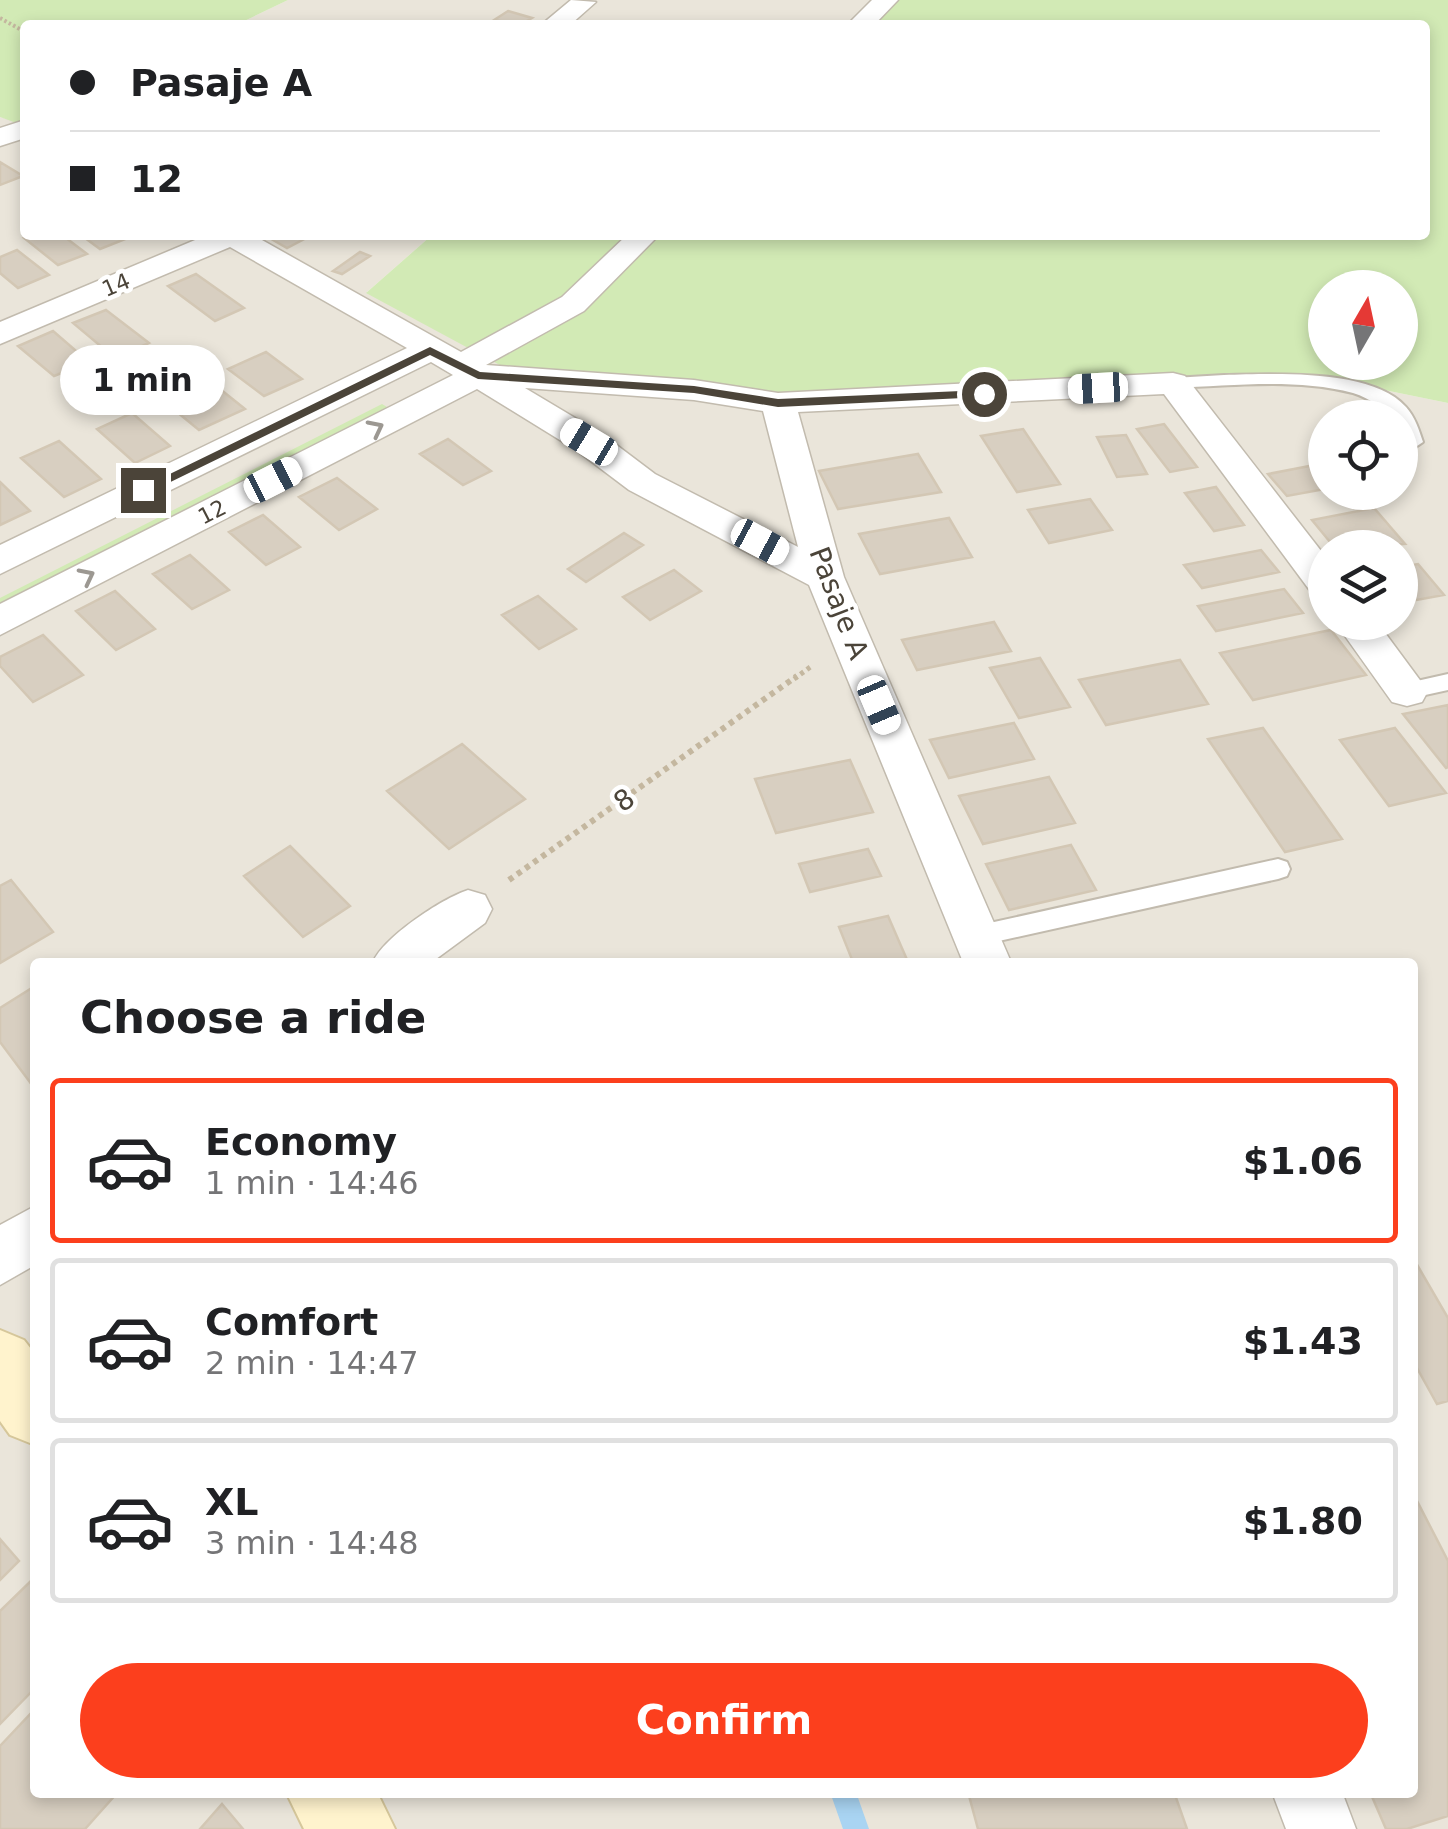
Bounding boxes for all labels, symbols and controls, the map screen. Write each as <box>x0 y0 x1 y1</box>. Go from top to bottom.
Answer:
text: Pasaje A <box>130 61 312 105</box>
text: 12 <box>130 157 183 201</box>
street label: 14 <box>98 268 134 302</box>
north arrow <box>1308 270 1418 380</box>
map controls <box>1308 270 1418 640</box>
callout: 1 min <box>61 345 226 415</box>
text: 1 min <box>92 361 193 399</box>
car <box>1067 371 1129 405</box>
route start <box>962 372 1007 417</box>
button: locate <box>1308 400 1418 510</box>
car <box>556 414 622 470</box>
one-way arrow <box>365 421 383 440</box>
car <box>239 453 307 507</box>
route end <box>121 468 166 513</box>
street label: 12 <box>194 495 230 529</box>
car <box>726 515 794 569</box>
button: layers <box>1308 530 1418 640</box>
street label: Pasaje A <box>803 542 875 664</box>
one-way arrow <box>76 569 94 588</box>
car <box>853 672 905 738</box>
street label: 8 <box>607 781 641 819</box>
text: Choose a ride <box>80 991 426 1044</box>
icon: car <box>85 1116 175 1206</box>
text: Economy <box>205 1120 397 1164</box>
text: $1.06 <box>1243 1139 1363 1183</box>
text: 1 min · 14:46 <box>205 1164 419 1202</box>
icon: car <box>85 1296 175 1386</box>
text: Comfort <box>205 1300 378 1344</box>
text: $1.43 <box>1243 1319 1363 1363</box>
text: 2 min · 14:47 <box>205 1344 419 1382</box>
icon: car <box>85 1476 175 1566</box>
text: XL <box>205 1480 259 1524</box>
text: $1.80 <box>1243 1499 1363 1543</box>
text: 3 min · 14:48 <box>205 1524 419 1562</box>
button: Confirm <box>80 1663 1368 1778</box>

